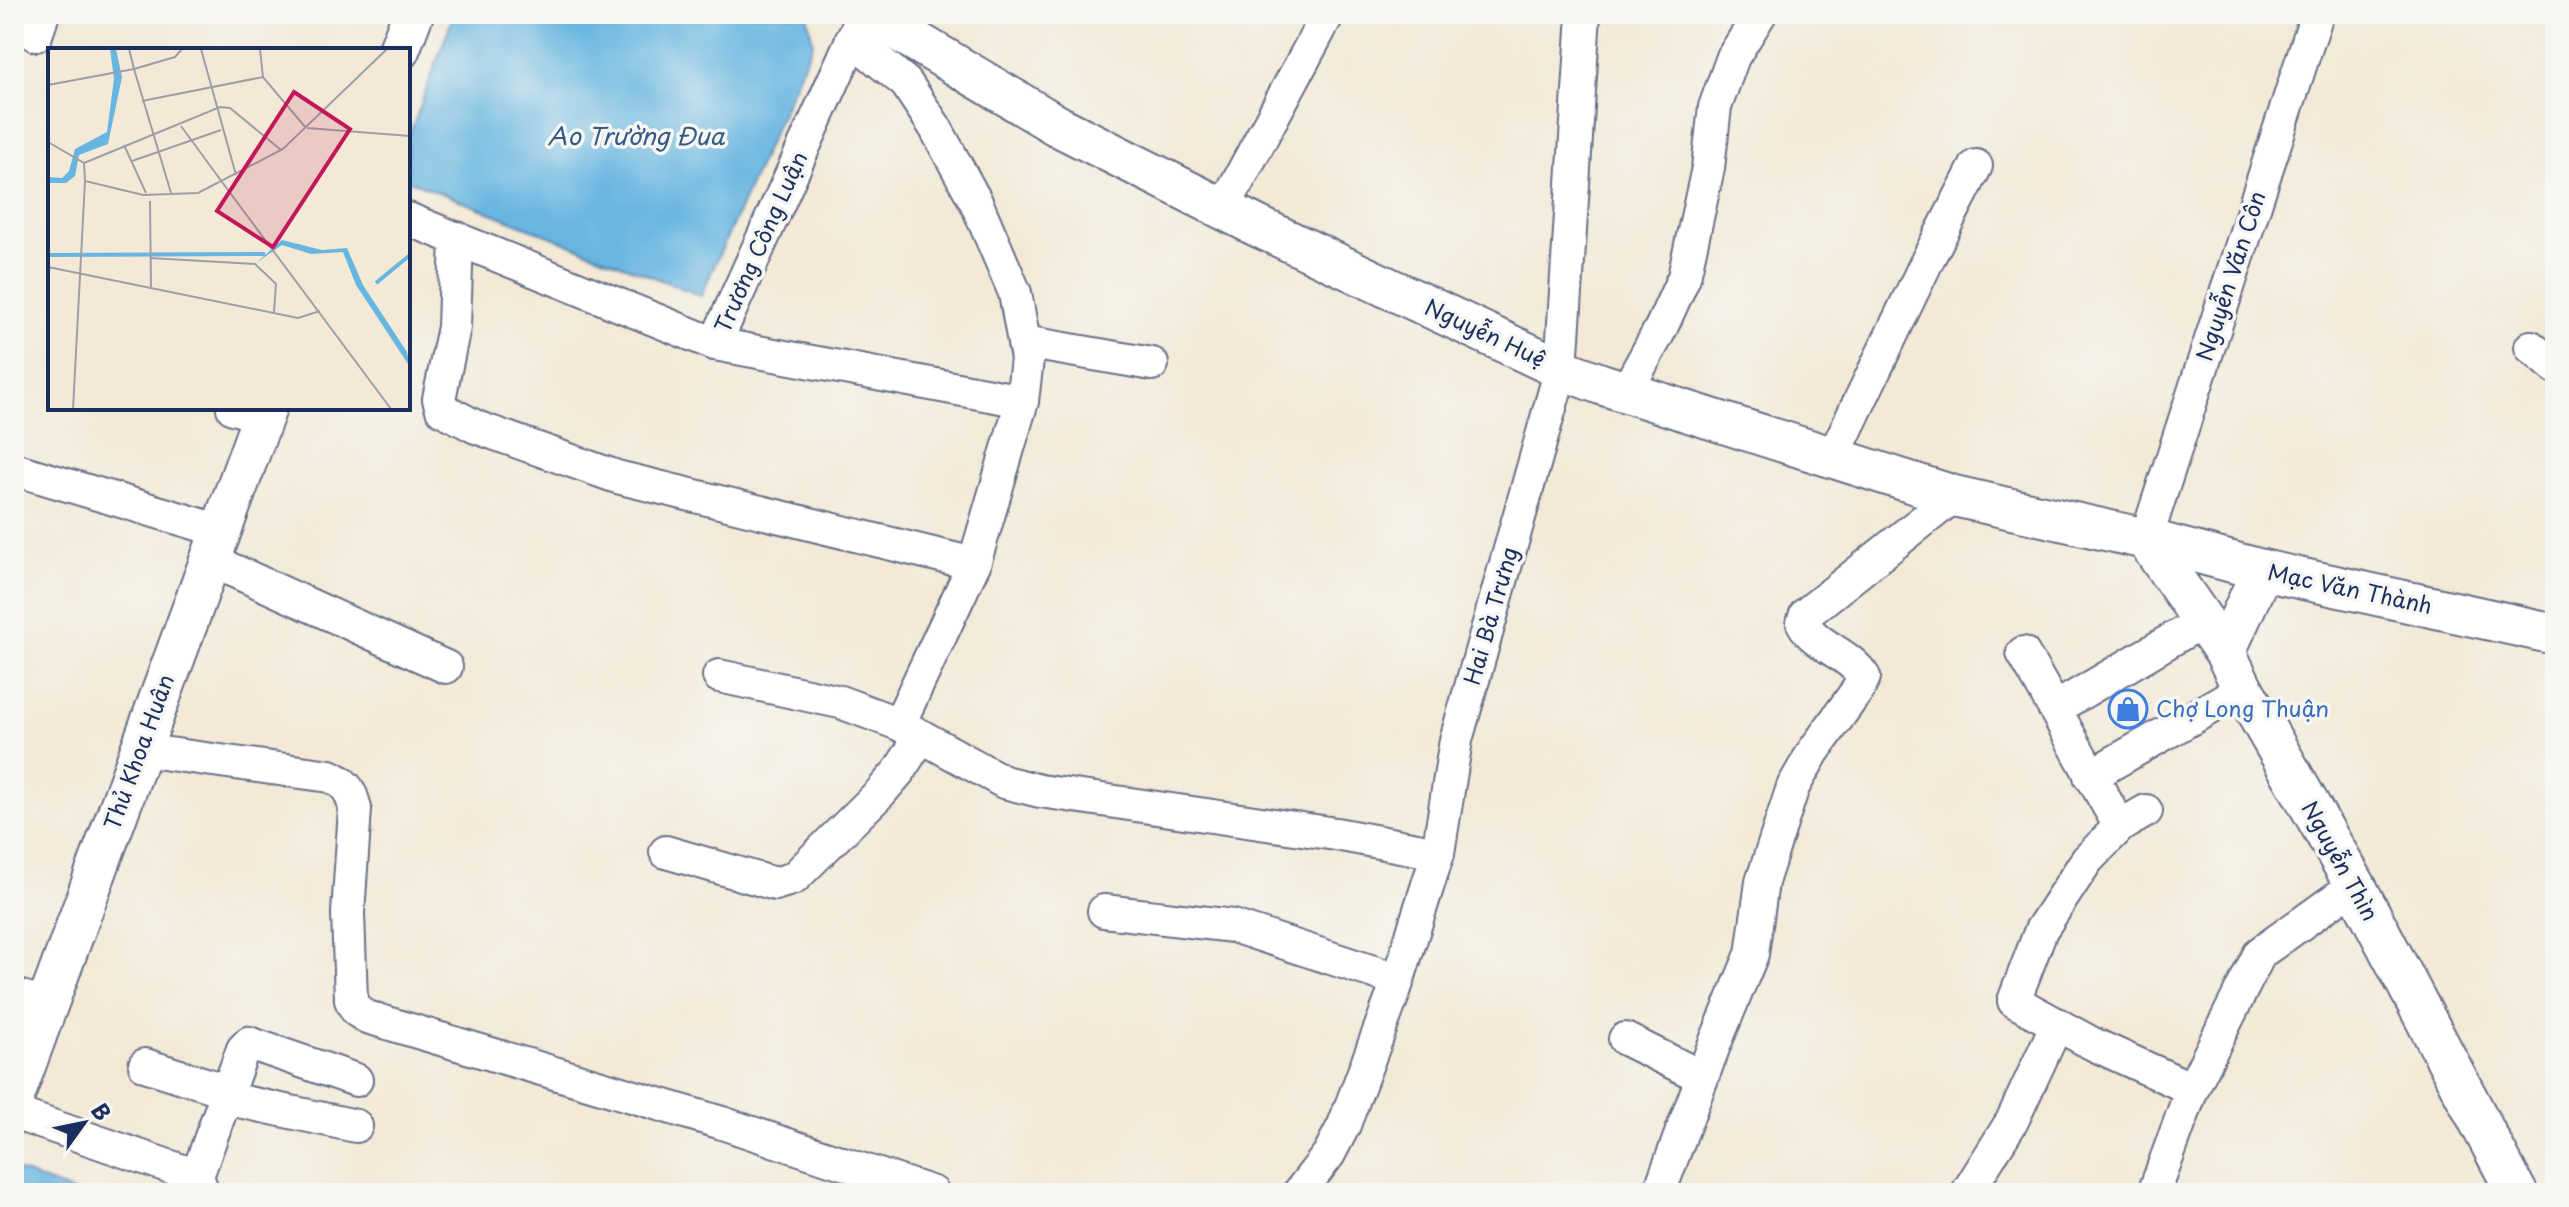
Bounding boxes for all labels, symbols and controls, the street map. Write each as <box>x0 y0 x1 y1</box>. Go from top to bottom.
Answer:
inset map <box>48 48 410 410</box>
water label: Ao Trường Đua <box>548 117 725 153</box>
street label: Trương Công Luận <box>705 145 814 337</box>
street label: Nguyễn Văn Côn <box>2187 186 2273 365</box>
street label: Nguyễn Huệ <box>1420 289 1551 374</box>
street label: Hai Bà Trưng <box>1454 543 1525 689</box>
street label: Mạc Văn Thành <box>2265 554 2436 621</box>
street label: Thủ Khoa Huân <box>94 669 181 834</box>
shop icon: Chợ Long Thuận <box>2107 688 2149 730</box>
place label: Chợ Long Thuận <box>2156 691 2329 724</box>
street label: Nguyễn Thìn <box>2295 794 2388 926</box>
north arrow <box>44 1083 124 1163</box>
text: B <box>84 1096 120 1127</box>

